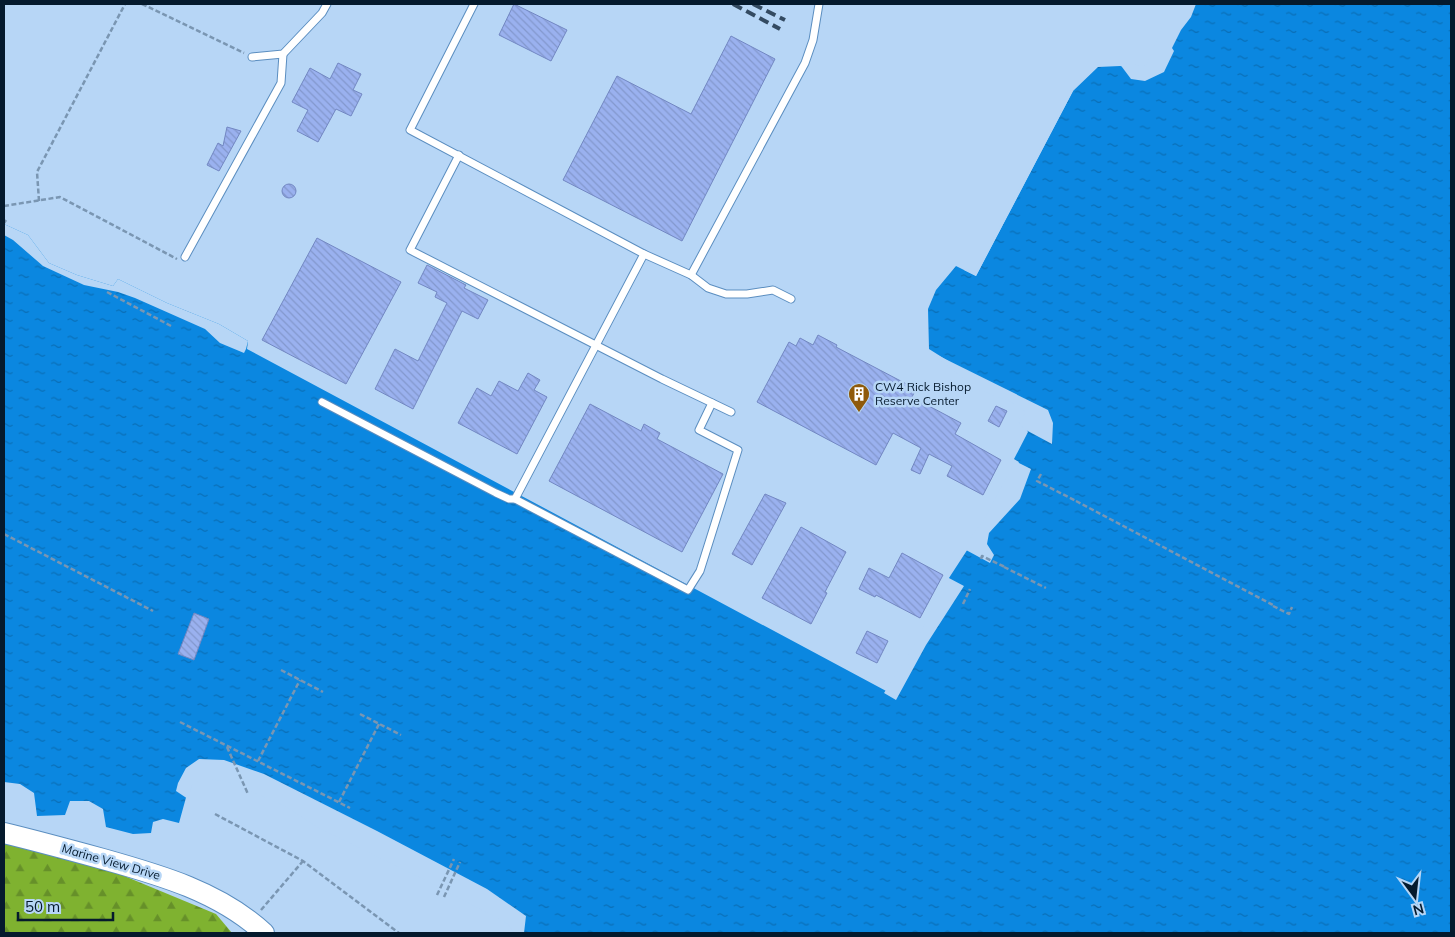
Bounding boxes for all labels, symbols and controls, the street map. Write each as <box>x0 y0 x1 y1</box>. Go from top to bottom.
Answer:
place label: CW4 Rick Bishop Reserve Center <box>875 379 971 408</box>
building icon: CW4 Rick Bishop Reserve Center <box>847 382 871 413</box>
street label: Marine View Drive <box>60 840 162 883</box>
north arrow <box>1390 872 1440 922</box>
scale bar <box>18 890 112 922</box>
text: 50 m <box>25 897 60 916</box>
text: N <box>1411 899 1426 920</box>

